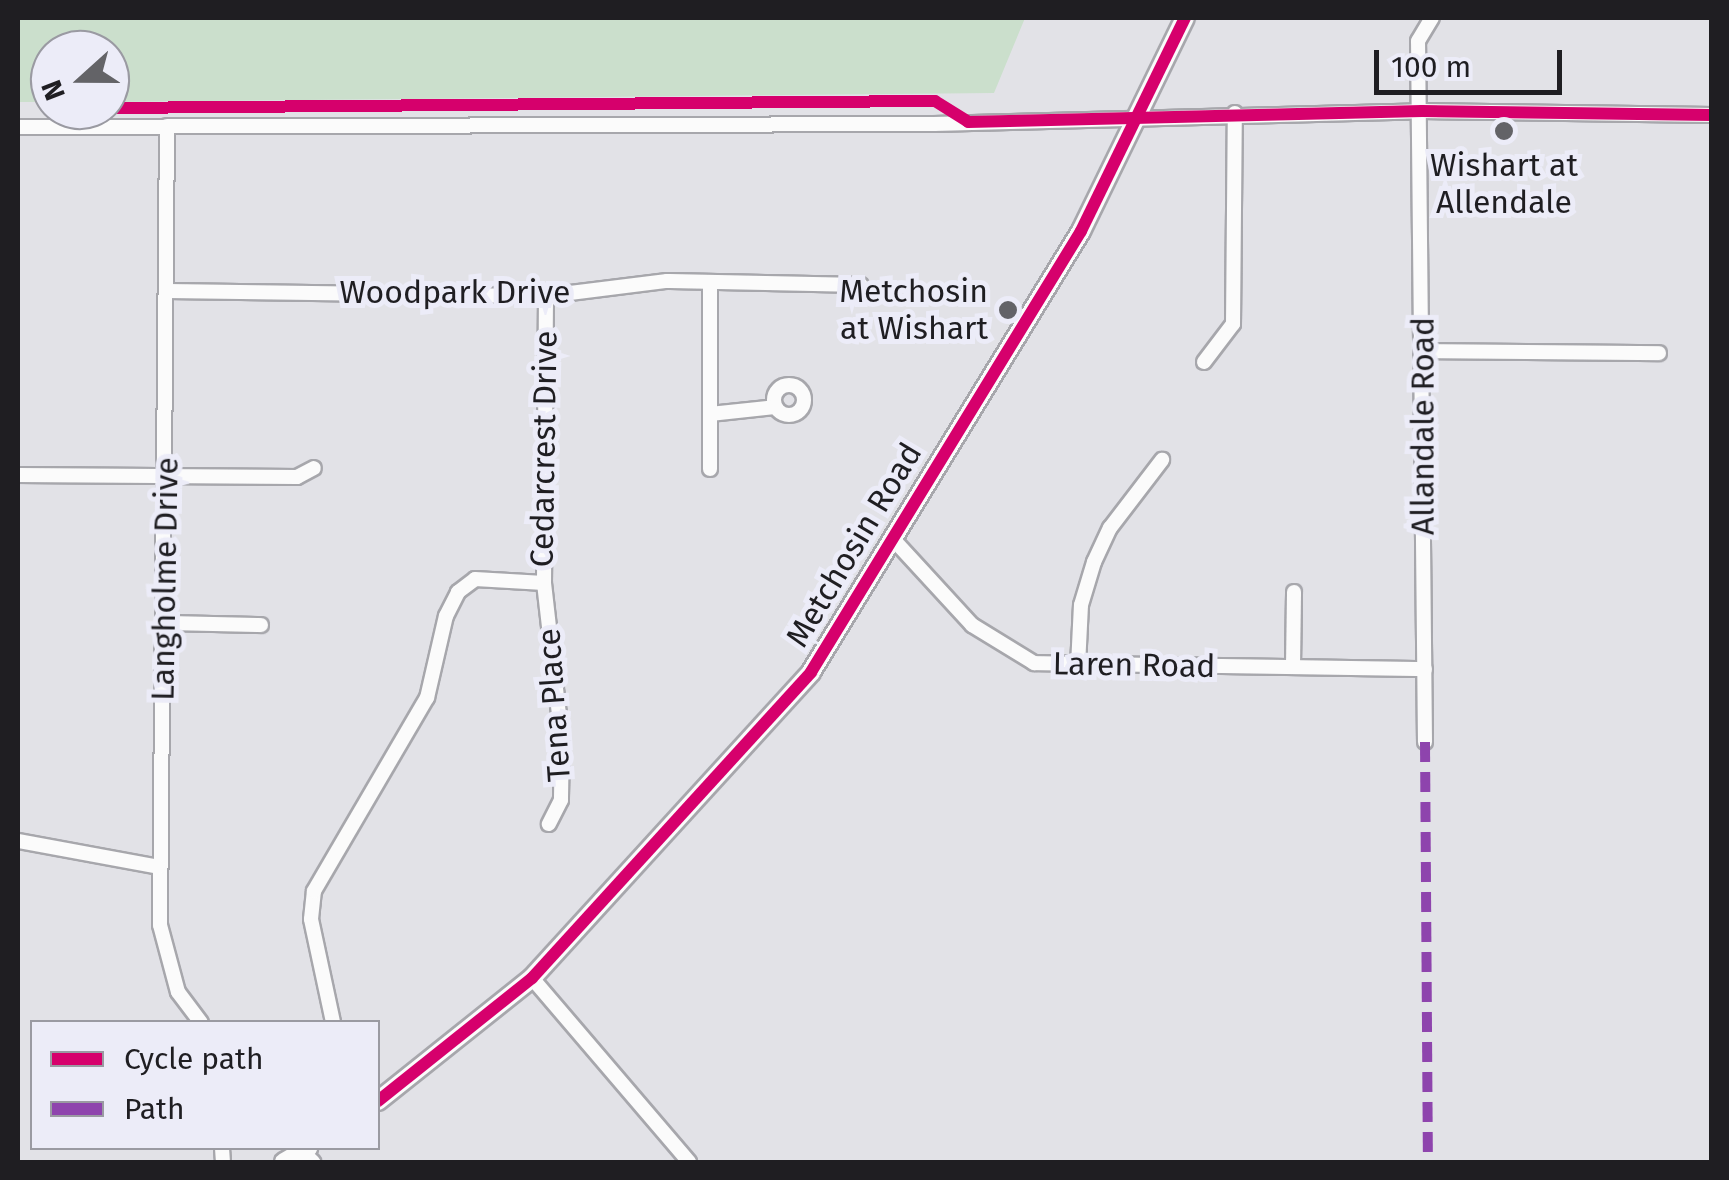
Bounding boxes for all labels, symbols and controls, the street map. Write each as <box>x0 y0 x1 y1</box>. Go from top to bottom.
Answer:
north arrow <box>30 30 130 130</box>
scale bar <box>1379 30 1566 92</box>
text: 100 m <box>1391 49 1471 85</box>
text: N <box>35 76 72 105</box>
marker: Wishart at Allendale <box>1493 120 1515 142</box>
place label: Wishart at Allendale <box>1430 147 1578 222</box>
street label: Woodpark Drive <box>340 273 570 311</box>
place label: Metchosin at Wishart <box>839 273 988 348</box>
marker: Metchosin at Wishart <box>997 299 1019 321</box>
street label: Allandale Road <box>1404 317 1442 535</box>
street label: Cedarcrest Drive <box>523 330 565 568</box>
street label: Metchosin Road <box>778 436 930 654</box>
street label: Langholme Drive <box>144 457 186 701</box>
street label: Tena Place <box>529 627 579 783</box>
street label: Laren Road <box>1052 644 1216 686</box>
legend <box>30 1020 380 1150</box>
text: Cycle path <box>124 1041 263 1077</box>
text: Path <box>124 1091 185 1127</box>

